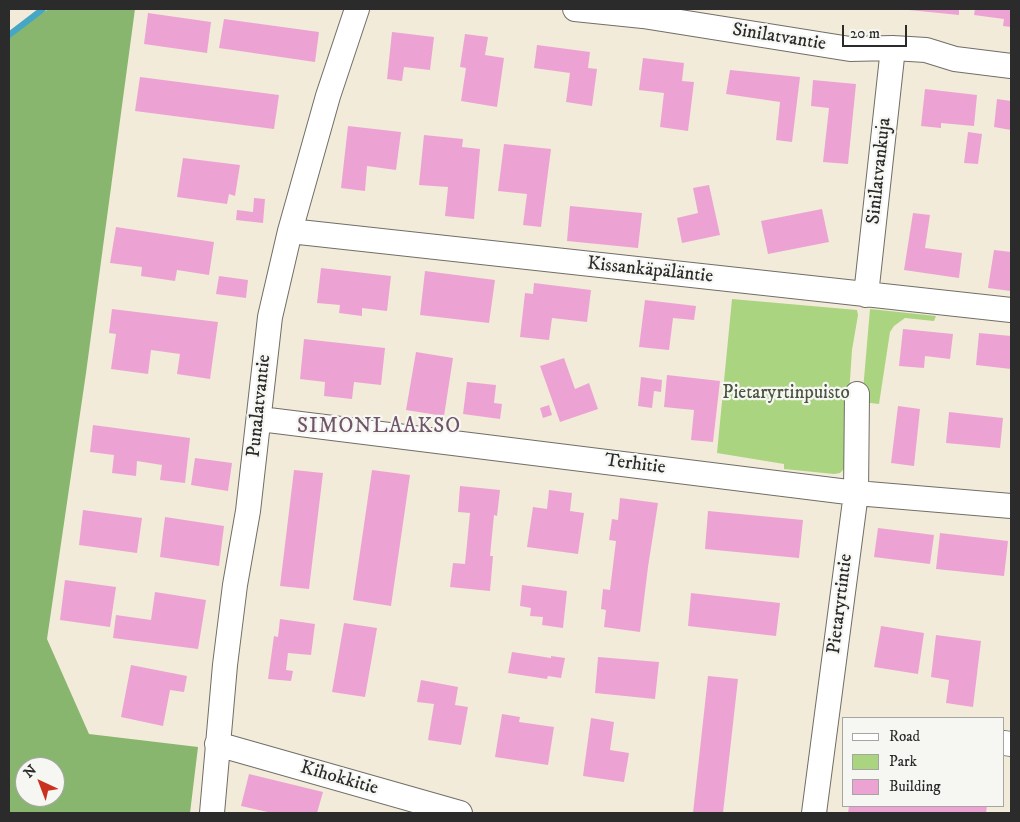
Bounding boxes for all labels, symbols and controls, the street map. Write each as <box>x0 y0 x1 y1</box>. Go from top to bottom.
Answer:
scale bar <box>845 15 910 47</box>
street label: Sinilatvantie <box>730 19 828 57</box>
text: 20 m <box>850 24 880 43</box>
street label: Sinilatvankuja <box>863 117 897 225</box>
street label: Kissankäpäläntie <box>586 253 714 289</box>
street label: Punalatvantie <box>243 353 277 459</box>
park label: Pietaryrtinpuisto <box>722 383 850 405</box>
district label: SIMONLAAKSO <box>296 415 462 441</box>
street label: Terhitie <box>603 450 667 480</box>
street label: Pietaryrtintie <box>824 553 858 655</box>
legend <box>842 717 1005 807</box>
text: Road <box>889 727 920 746</box>
text: Park <box>889 752 917 771</box>
north arrow <box>15 757 65 807</box>
street label: Kihokkitie <box>297 757 381 801</box>
text: N <box>20 761 41 782</box>
text: Building <box>889 777 941 796</box>

